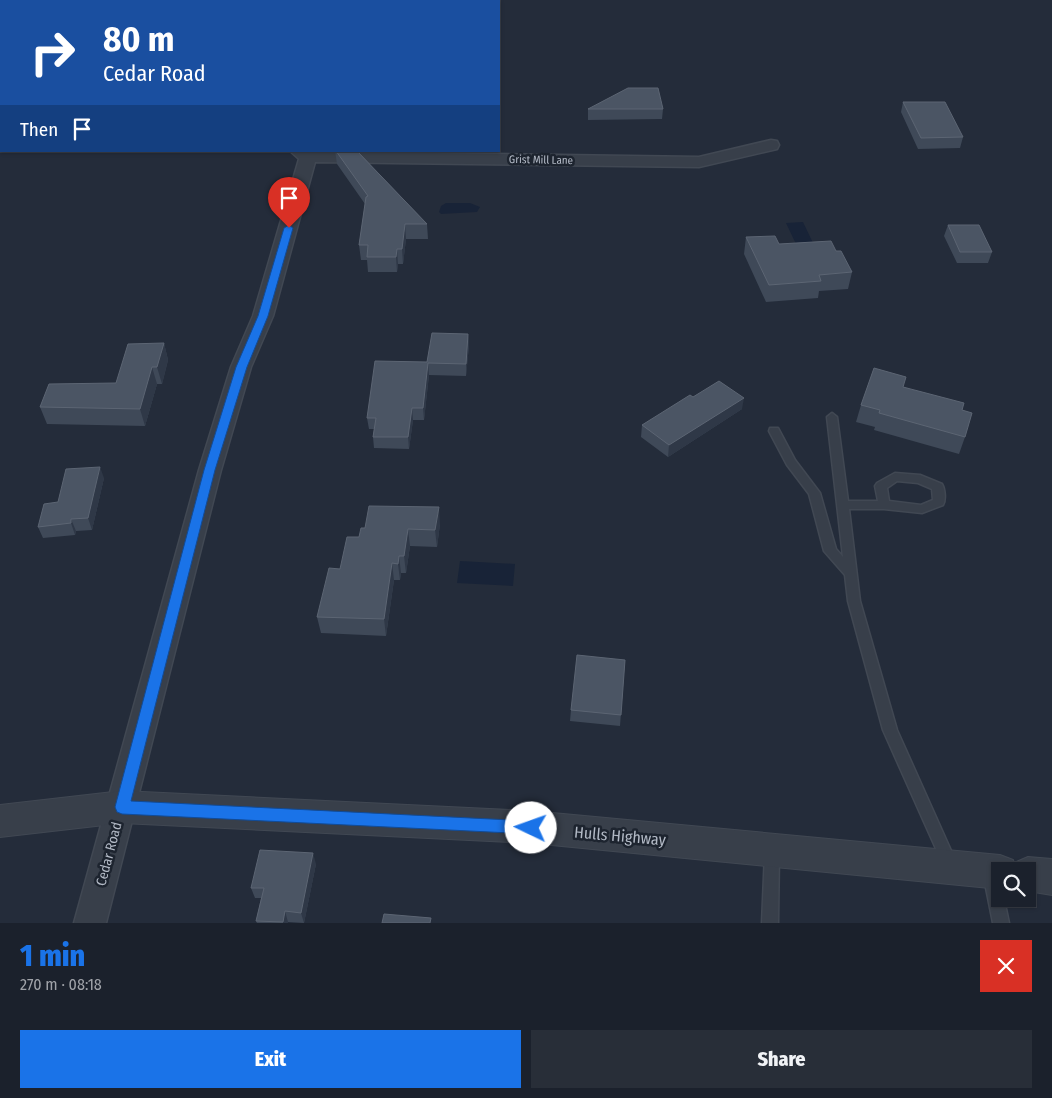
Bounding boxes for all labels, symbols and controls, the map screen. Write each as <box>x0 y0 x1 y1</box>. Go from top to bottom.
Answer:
text: 80 m <box>103 18 175 60</box>
icon: right <box>20 20 85 85</box>
text: Cedar Road <box>103 60 206 87</box>
icon: arrive <box>68 115 96 143</box>
text: Then <box>20 118 58 141</box>
street label: Grist Mill Lane <box>509 153 573 167</box>
pin <box>268 177 310 228</box>
icon: arrive <box>275 184 303 212</box>
position arrow <box>504 801 556 853</box>
street label: Cedar Road <box>92 820 126 888</box>
street label: Hulls Highway <box>573 823 667 850</box>
map controls <box>991 862 1036 907</box>
button: search <box>991 862 1036 907</box>
text: 1 min <box>20 938 85 974</box>
button: close <box>980 940 1032 992</box>
text: 270 m · 08:18 <box>20 975 102 994</box>
button: Exit <box>20 1030 521 1088</box>
button: Share <box>531 1030 1032 1088</box>

